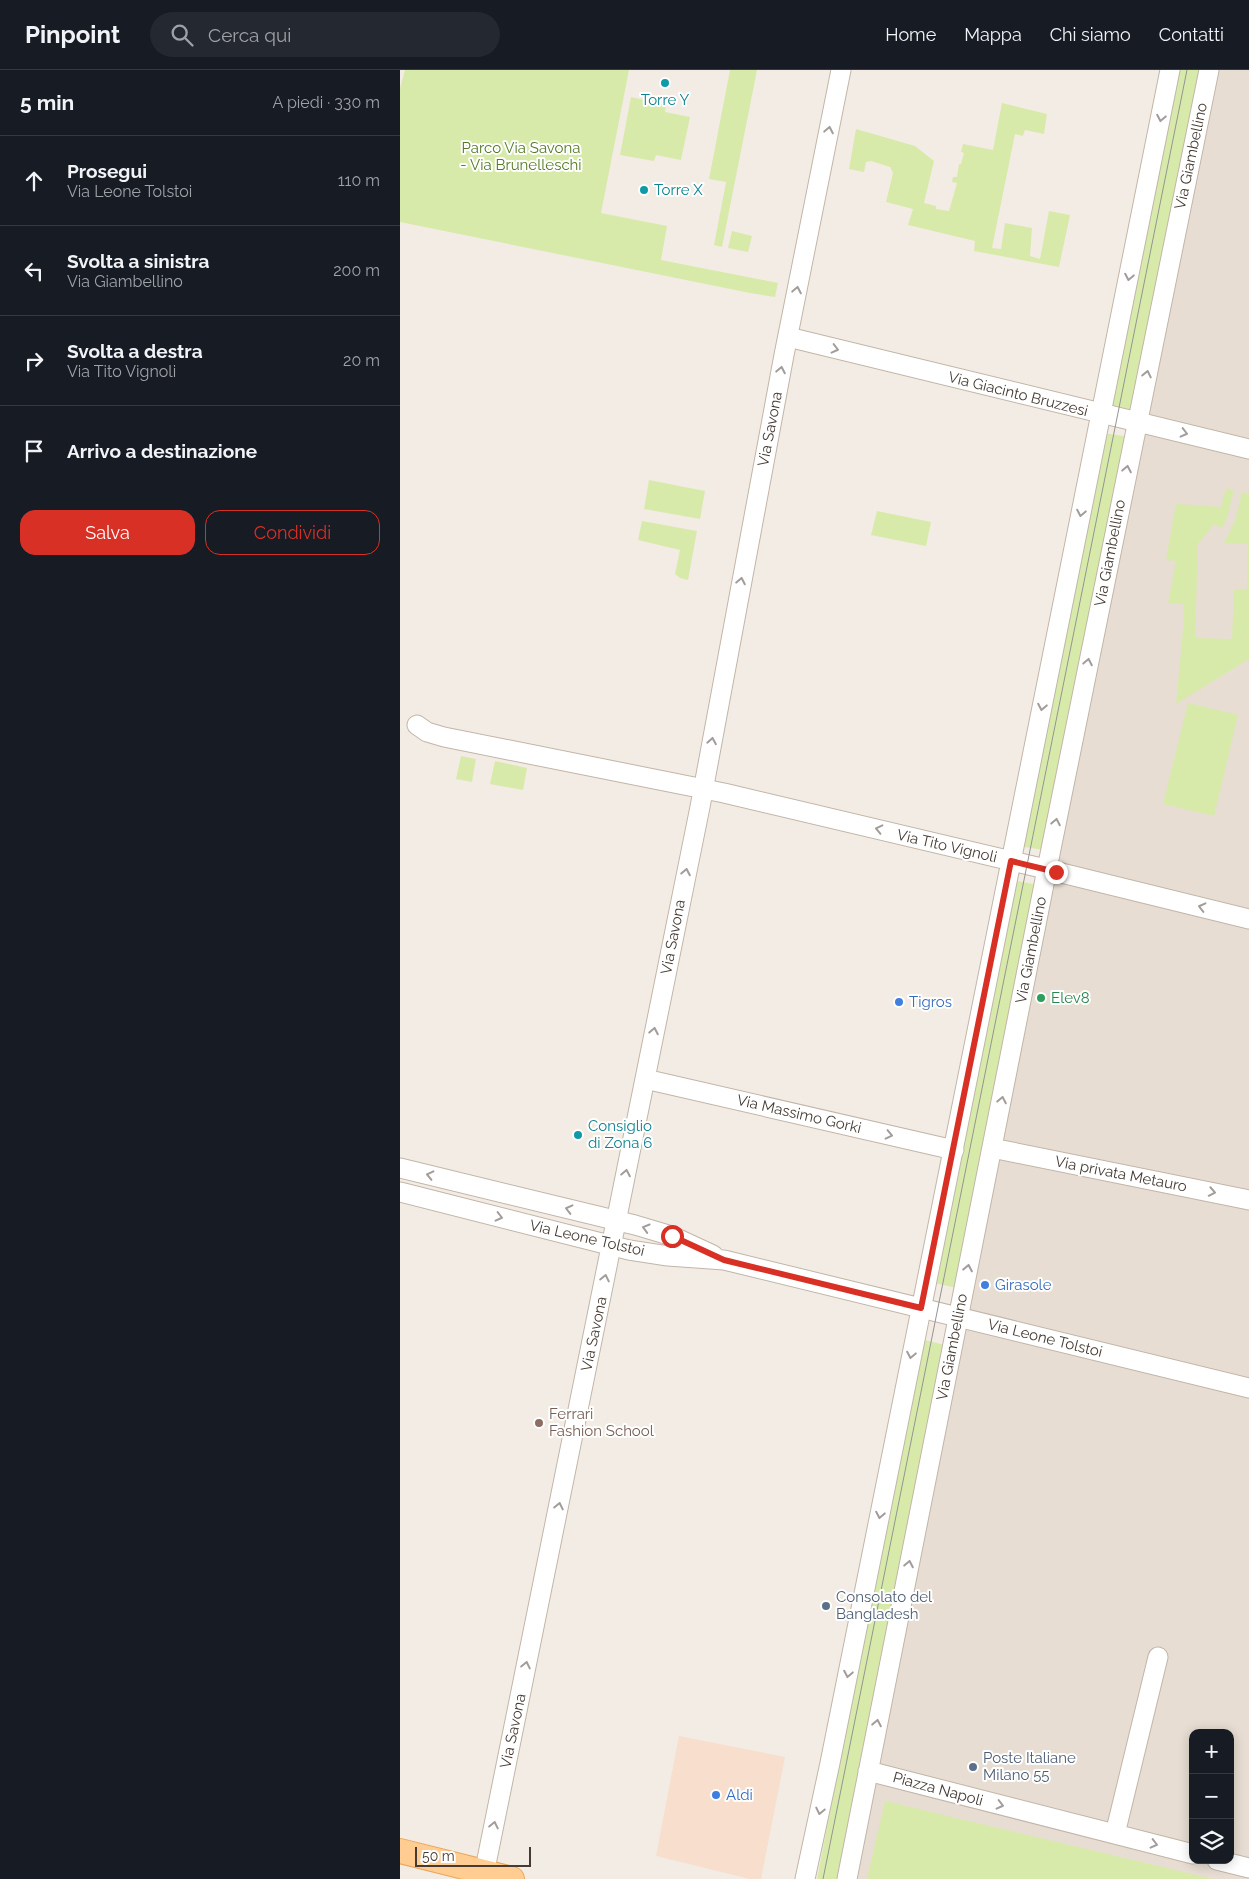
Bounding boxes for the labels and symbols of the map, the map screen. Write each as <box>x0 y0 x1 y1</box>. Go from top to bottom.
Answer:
marker: Torre Y <box>659 77 671 89</box>
place label: Torre Y <box>641 91 690 109</box>
street label: Via Giambellino <box>1171 101 1211 211</box>
one-way arrow <box>1156 113 1167 122</box>
one-way arrow <box>823 126 834 135</box>
park label: Parco Via Savona - Via Brunelleschi <box>460 139 582 174</box>
place label: Torre X <box>654 181 703 199</box>
marker: Torre X <box>638 184 650 196</box>
one-way arrow <box>1124 273 1134 282</box>
one-way arrow <box>792 285 802 294</box>
one-way arrow <box>830 343 839 354</box>
one-way arrow <box>775 366 786 374</box>
street label: Via Giacinto Bruzzesi <box>946 368 1090 420</box>
one-way arrow <box>1141 370 1151 379</box>
street label: Via Savona <box>754 390 786 468</box>
one-way arrow <box>1180 428 1188 438</box>
one-way arrow <box>1122 464 1132 473</box>
street label: Via Giambellino <box>1091 498 1129 608</box>
one-way arrow <box>1076 509 1087 517</box>
one-way arrow <box>736 577 746 586</box>
one-way arrow <box>1083 658 1093 667</box>
one-way arrow <box>1037 702 1048 711</box>
one-way arrow <box>706 737 717 746</box>
one-way arrow <box>1051 817 1061 826</box>
one-way arrow <box>874 824 883 835</box>
street label: Via Tito Vignoli <box>895 826 999 866</box>
route end <box>1045 861 1068 884</box>
one-way arrow <box>681 867 691 876</box>
street label: Via Giambellino <box>1012 895 1050 1005</box>
street label: Via Savona <box>657 898 689 976</box>
one-way arrow <box>1197 902 1206 913</box>
place label: Elev8 <box>1051 989 1090 1007</box>
marker: Elev8 <box>1035 992 1047 1004</box>
place label: Tigros <box>909 993 952 1011</box>
marker: Tigros <box>893 996 905 1008</box>
one-way arrow <box>649 1027 659 1036</box>
street label: Via Massimo Gorki <box>735 1091 863 1137</box>
one-way arrow <box>996 1095 1006 1104</box>
place label: Consiglio di Zona 6 <box>588 1117 652 1152</box>
marker: Consiglio di Zona 6 <box>572 1129 584 1141</box>
one-way arrow <box>884 1129 893 1140</box>
street label: Via privata Metauro <box>1054 1152 1189 1196</box>
one-way arrow <box>621 1169 631 1178</box>
one-way arrow <box>425 1170 434 1181</box>
one-way arrow <box>1207 1186 1216 1197</box>
one-way arrow <box>565 1205 574 1215</box>
one-way arrow <box>494 1211 503 1222</box>
street label: Via Leone Tolstoi <box>528 1216 646 1260</box>
one-way arrow <box>643 1224 651 1234</box>
route start <box>661 1225 684 1248</box>
one-way arrow <box>962 1264 973 1273</box>
one-way arrow <box>600 1274 610 1283</box>
place label: Girasole <box>995 1276 1052 1294</box>
marker: Girasole <box>979 1279 991 1291</box>
street label: Via Giambellino <box>933 1292 971 1402</box>
street label: Via Savona <box>577 1295 611 1373</box>
street label: Via Leone Tolstoi <box>986 1315 1104 1361</box>
one-way arrow <box>907 1351 917 1360</box>
place label: Ferrari Fashion School <box>549 1405 655 1440</box>
marker: Ferrari Fashion School <box>533 1417 545 1429</box>
one-way arrow <box>553 1502 564 1511</box>
one-way arrow <box>875 1510 885 1519</box>
one-way arrow <box>903 1559 913 1568</box>
place label: Consolato del Bangladesh <box>836 1588 933 1623</box>
marker: Consolato del Bangladesh <box>820 1600 832 1612</box>
one-way arrow <box>521 1661 531 1670</box>
one-way arrow <box>843 1670 854 1678</box>
street label: Via Savona <box>496 1692 530 1770</box>
one-way arrow <box>871 1719 882 1728</box>
place label: Poste Italiane Milano 55 <box>983 1749 1076 1784</box>
marker: Poste Italiane Milano 55 <box>967 1761 979 1773</box>
street label: Piazza Napoli <box>891 1768 985 1810</box>
place label: Aldi <box>726 1786 753 1804</box>
marker: Aldi <box>710 1789 722 1801</box>
one-way arrow <box>995 1799 1004 1810</box>
one-way arrow <box>815 1807 826 1815</box>
one-way arrow <box>488 1820 499 1829</box>
one-way arrow <box>1150 1838 1159 1849</box>
scale bar <box>415 1844 531 1867</box>

